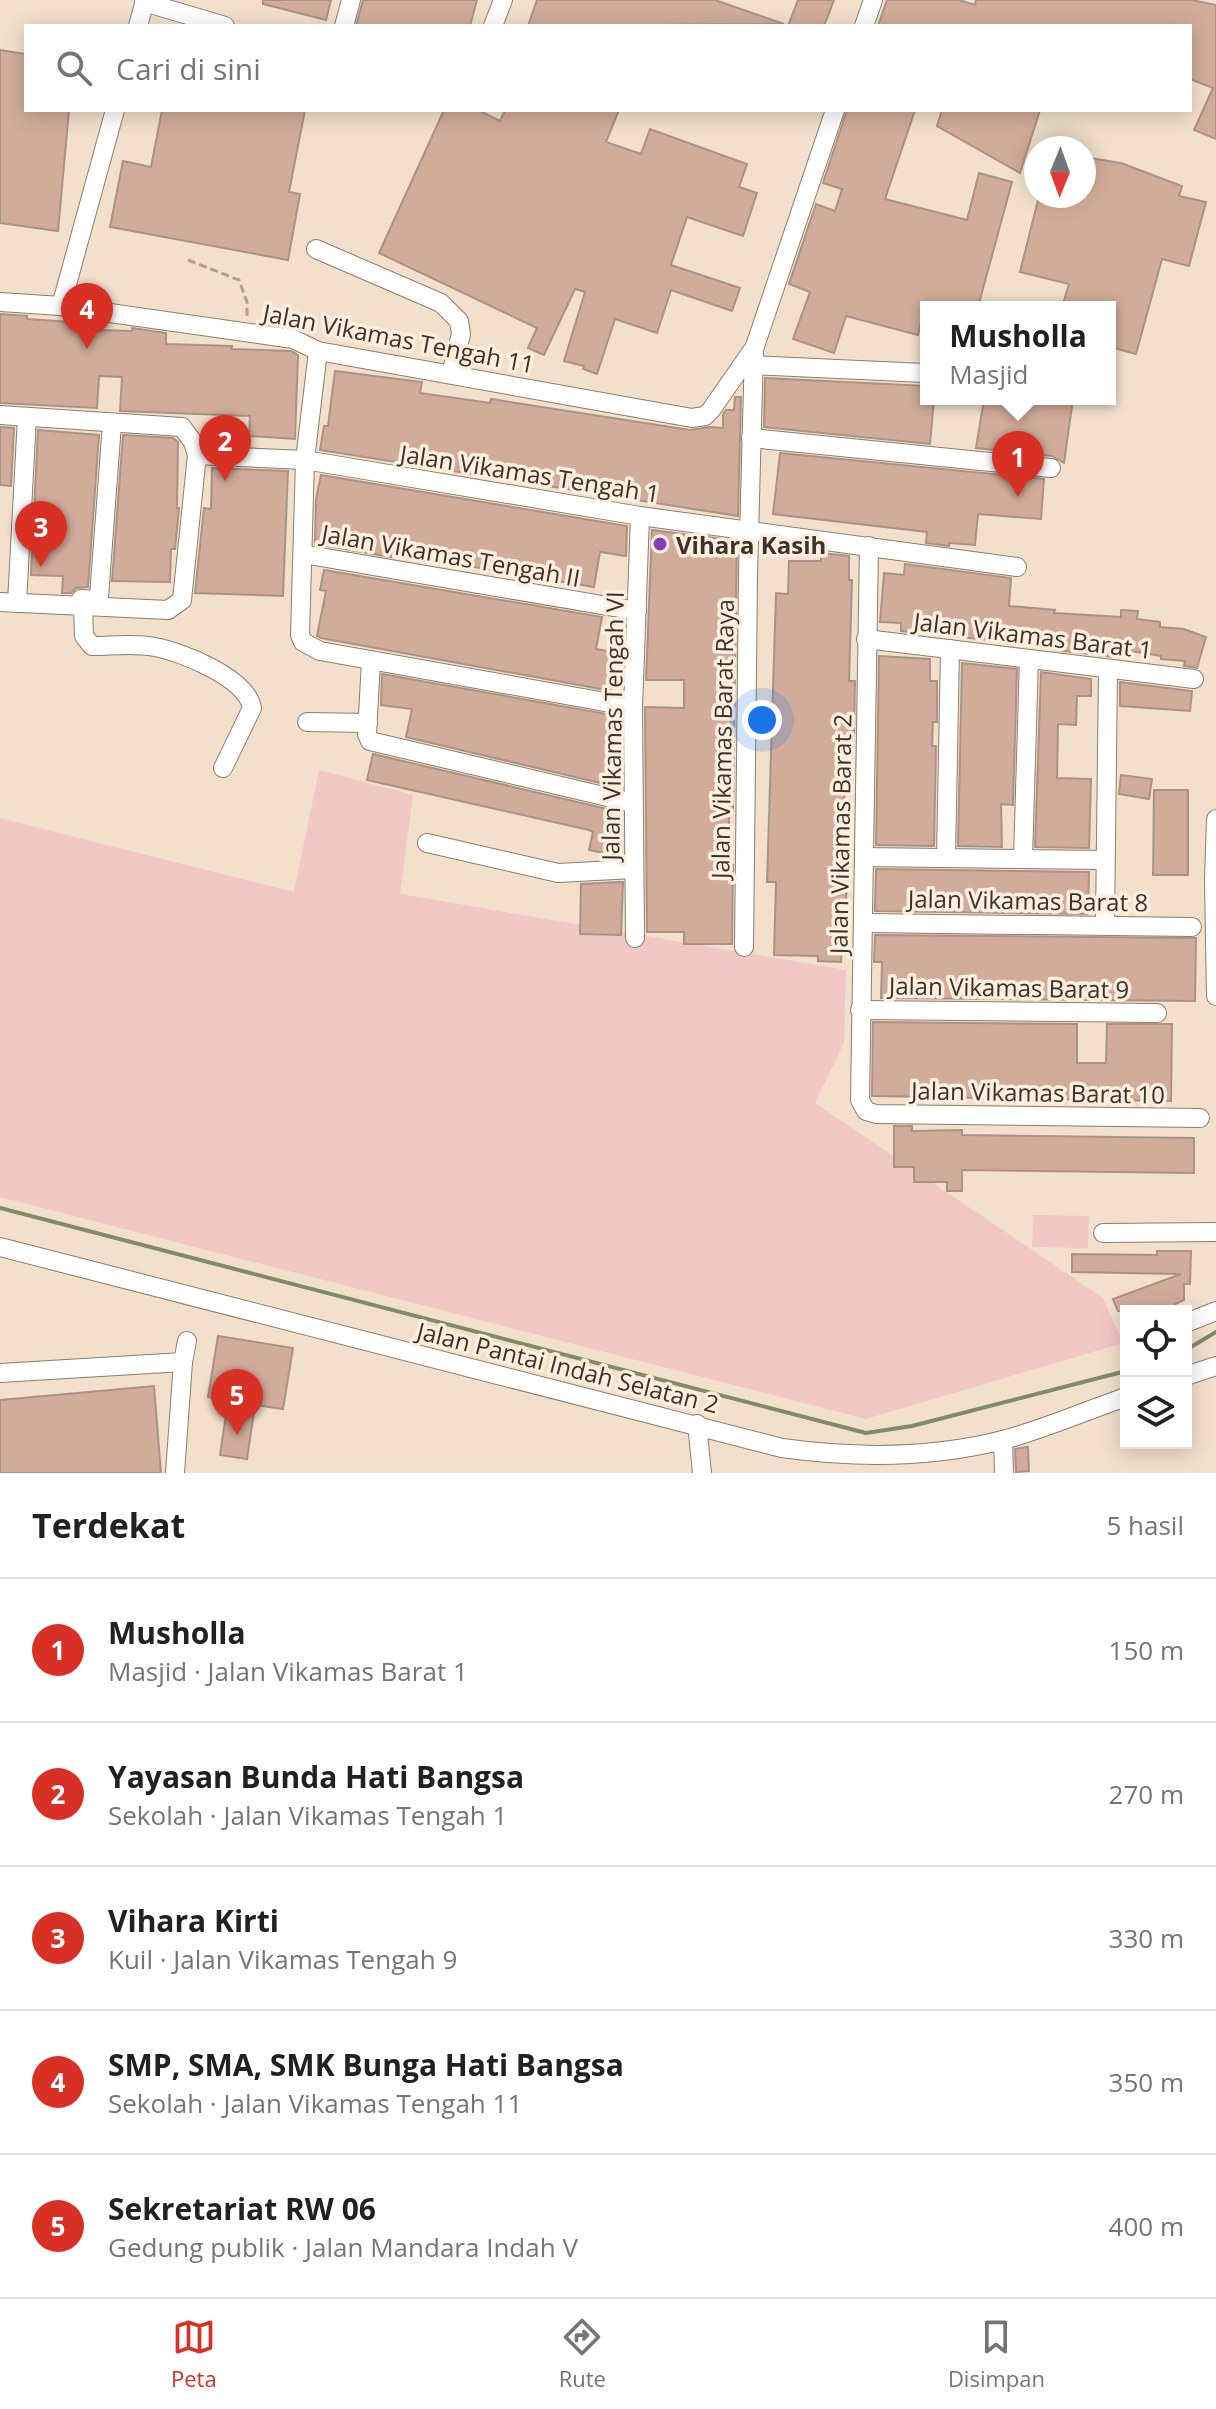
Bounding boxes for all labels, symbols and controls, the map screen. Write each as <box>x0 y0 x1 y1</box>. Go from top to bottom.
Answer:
search box <box>24 24 1192 112</box>
icon: search <box>52 46 96 90</box>
text: Cari di sini <box>116 48 261 89</box>
north arrow <box>1024 136 1096 208</box>
pin: 4 <box>61 283 113 349</box>
street label: Jalan Vikamas Tengah 11 <box>258 295 538 381</box>
popup <box>920 301 1116 405</box>
text: Musholla <box>949 315 1087 356</box>
text: Masjid <box>949 356 1028 392</box>
pin: 2 <box>199 415 251 481</box>
pin: 1 <box>992 431 1044 497</box>
street label: Jalan Vikamas Tengah 1 <box>396 436 662 510</box>
pin: 3 <box>15 501 67 567</box>
street label: Jalan Vikamas Tengah II <box>317 516 583 594</box>
place label: Vihara Kasih <box>676 528 826 561</box>
marker: Vihara Kasih <box>651 535 669 553</box>
street label: Jalan Vikamas Tengah VI <box>593 591 631 863</box>
street label: Jalan Vikamas Barat Raya <box>703 599 741 881</box>
street label: Jalan Vikamas Barat 1 <box>910 604 1154 666</box>
your location <box>742 700 782 740</box>
street label: Jalan Vikamas Barat 2 <box>821 714 859 956</box>
street label: Jalan Vikamas Barat 8 <box>906 881 1148 919</box>
street label: Jalan Vikamas Barat 9 <box>887 968 1129 1006</box>
street label: Jalan Vikamas Barat 10 <box>909 1073 1165 1111</box>
map controls <box>1120 1305 1192 1449</box>
button: locate <box>1120 1305 1192 1377</box>
street label: Jalan Pantai Indah Selatan 2 <box>412 1313 722 1420</box>
pin: 5 <box>211 1369 263 1435</box>
button: layers <box>1120 1377 1192 1449</box>
text: Terdekat <box>32 1502 185 1548</box>
text: 5 hasil <box>1106 1507 1184 1543</box>
text: Musholla <box>108 1612 246 1653</box>
text: 1 <box>51 1632 65 1668</box>
text: 150 m <box>1109 1632 1184 1668</box>
text: Masjid · Jalan Vikamas Barat 1 <box>108 1653 468 1689</box>
text: Yayasan Bunda Hati Bangsa <box>108 1756 524 1797</box>
text: 2 <box>51 1776 65 1812</box>
text: 270 m <box>1109 1776 1184 1812</box>
text: Sekolah · Jalan Vikamas Tengah 1 <box>108 1797 507 1833</box>
text: Vihara Kirti <box>108 1900 279 1941</box>
text: 3 <box>51 1920 65 1956</box>
text: 330 m <box>1109 1920 1184 1956</box>
text: Kuil · Jalan Vikamas Tengah 9 <box>108 1941 457 1977</box>
text: SMP, SMA, SMK Bunga Hati Bangsa <box>108 2044 624 2085</box>
text: 4 <box>51 2064 65 2100</box>
text: 350 m <box>1109 2064 1184 2100</box>
text: Sekolah · Jalan Vikamas Tengah 11 <box>108 2085 522 2121</box>
text: Sekretariat RW 06 <box>108 2188 376 2229</box>
text: 5 <box>51 2208 65 2244</box>
text: 400 m <box>1109 2208 1184 2244</box>
text: Gedung publik · Jalan Mandara Indah V <box>108 2229 578 2265</box>
tab: Peta <box>171 2315 217 2393</box>
tab: Rute <box>559 2315 606 2393</box>
tab: Disimpan <box>948 2315 1045 2393</box>

